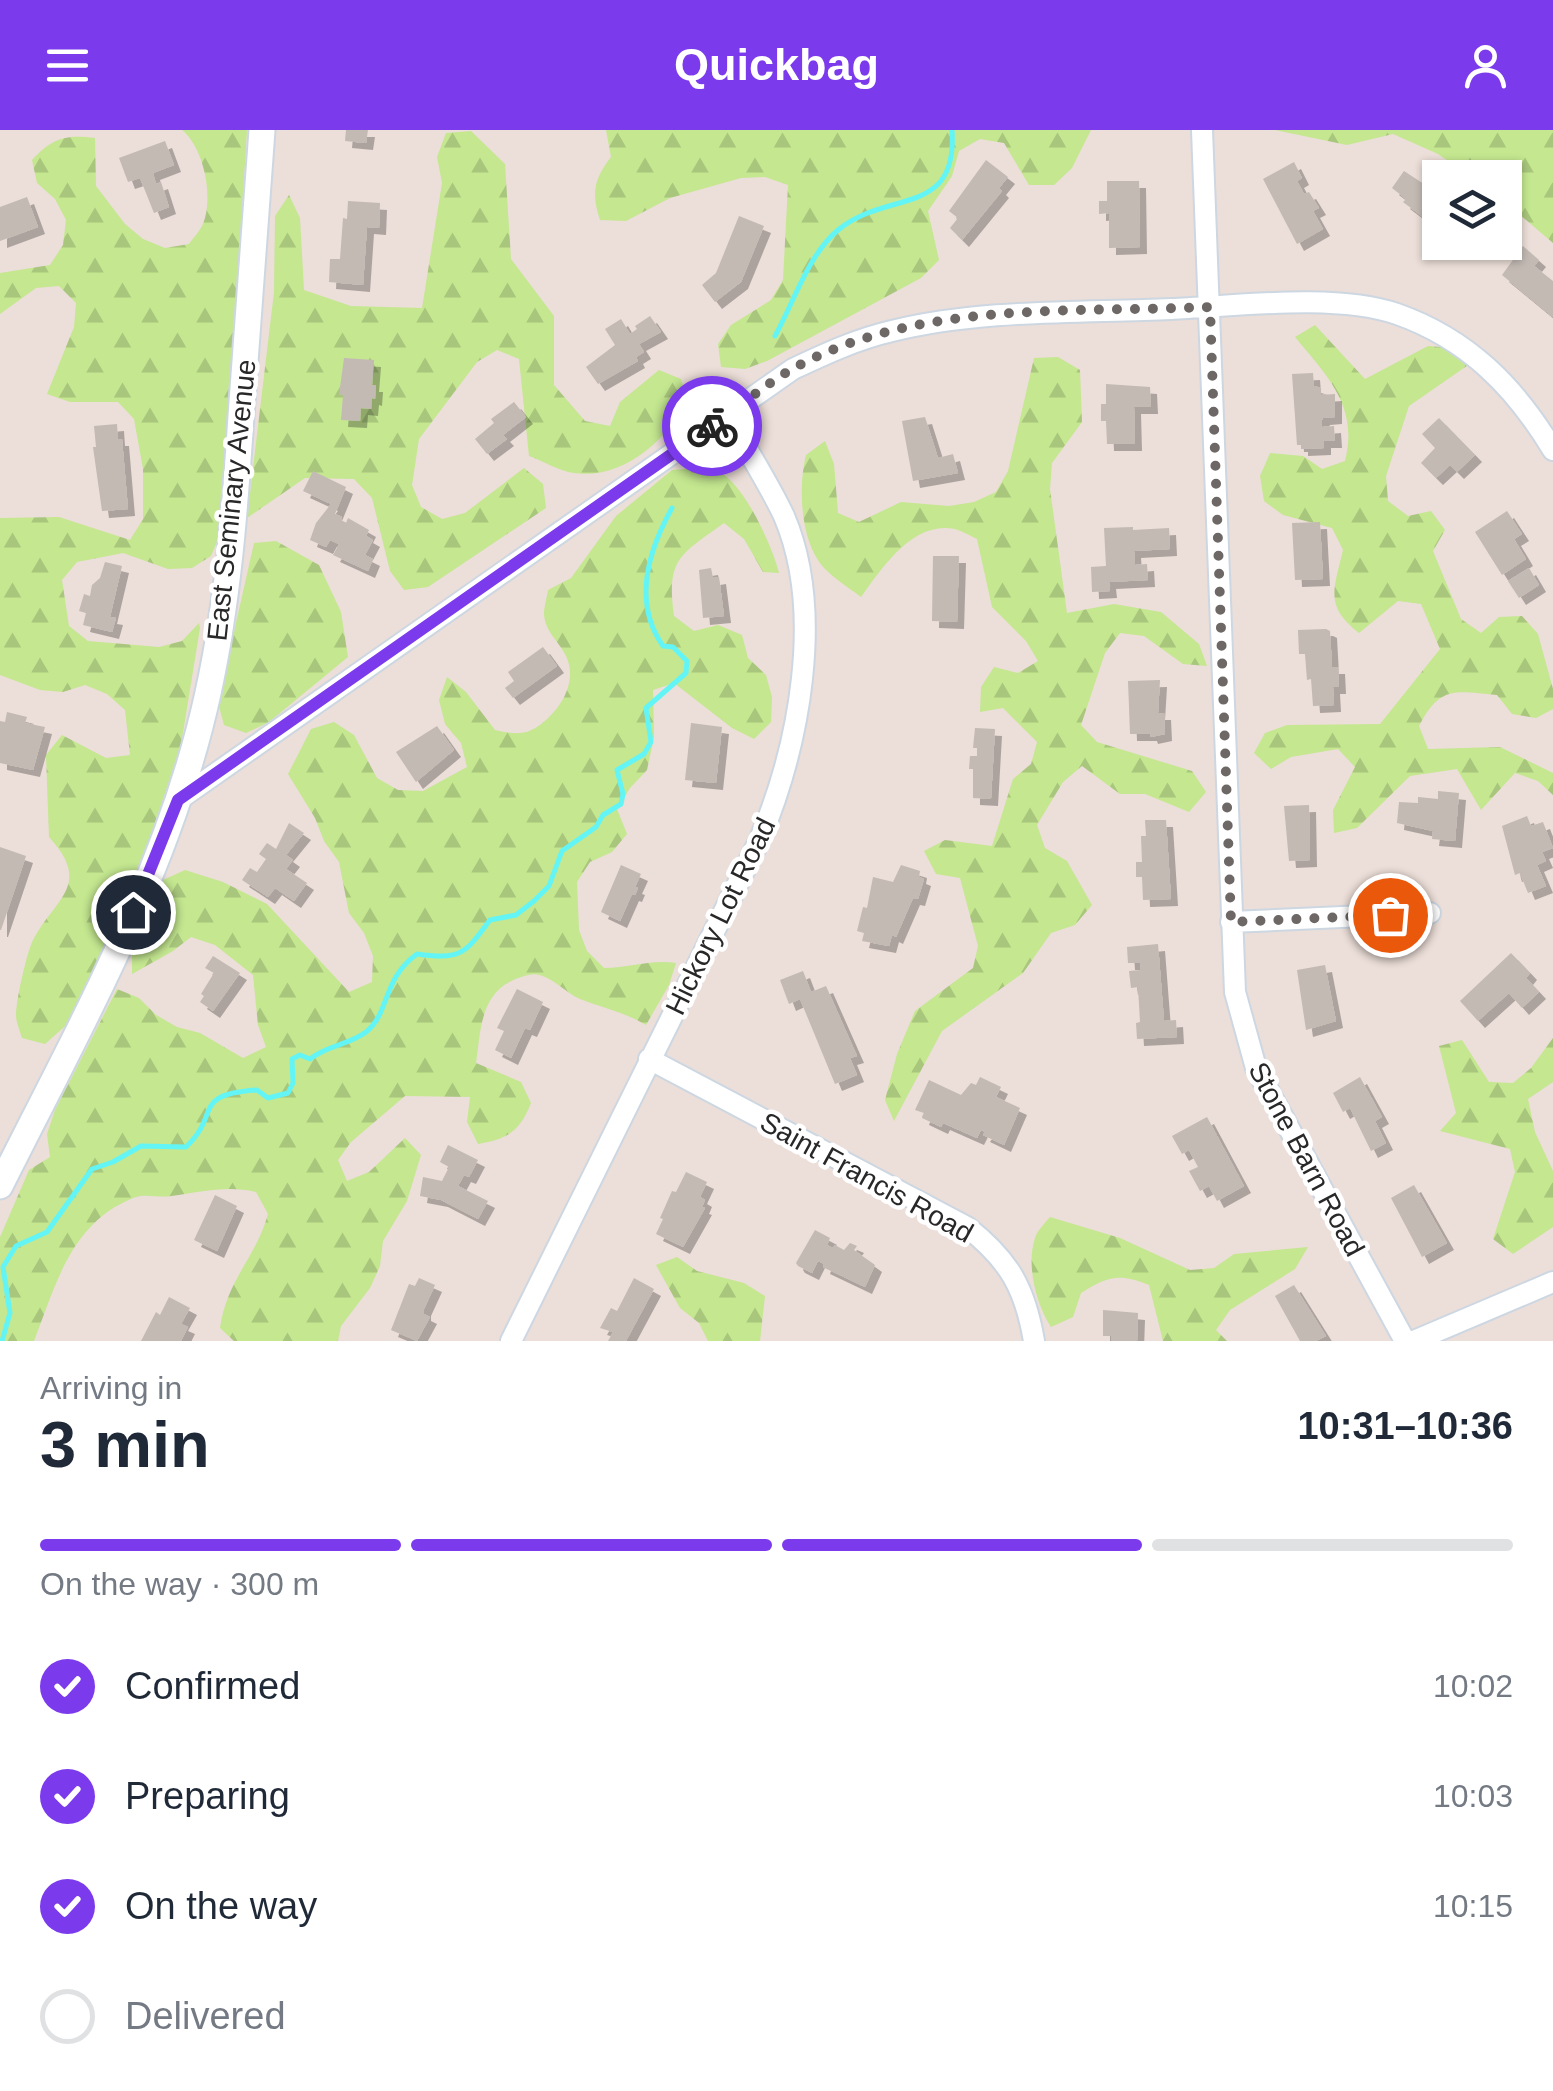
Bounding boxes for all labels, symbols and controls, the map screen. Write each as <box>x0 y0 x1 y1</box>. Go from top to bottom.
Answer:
icon: menu <box>40 38 95 93</box>
icon: person <box>1458 38 1513 93</box>
text: Quickbag <box>674 39 879 90</box>
map controls <box>1422 160 1522 260</box>
button: layers <box>1422 160 1522 260</box>
street label: East Seminary Avenue <box>201 358 262 642</box>
courier <box>662 376 762 476</box>
icon: bike <box>685 399 740 454</box>
street label: Hickory Lot Road <box>659 813 781 1020</box>
pin <box>91 870 176 955</box>
pin <box>1348 873 1433 958</box>
icon: home <box>106 885 161 940</box>
icon: bag <box>1363 888 1418 943</box>
street label: Stone Barn Road <box>1242 1057 1371 1261</box>
street label: Saint Francis Road <box>755 1106 978 1249</box>
text: Arriving in <box>40 1370 182 1406</box>
text: 10:31–10:36 <box>1297 1405 1513 1447</box>
text: 3 min <box>40 1408 210 1481</box>
text: On the way · 300 m <box>40 1566 319 1602</box>
icon: check <box>40 1659 95 1714</box>
text: Confirmed <box>125 1665 300 1707</box>
text: 10:02 <box>1433 1668 1513 1704</box>
icon: check <box>40 1769 95 1824</box>
text: Preparing <box>125 1775 290 1817</box>
text: 10:03 <box>1433 1778 1513 1814</box>
icon: check <box>40 1879 95 1934</box>
text: On the way <box>125 1885 317 1927</box>
text: 10:15 <box>1433 1888 1513 1924</box>
text: Delivered <box>125 1995 286 2037</box>

